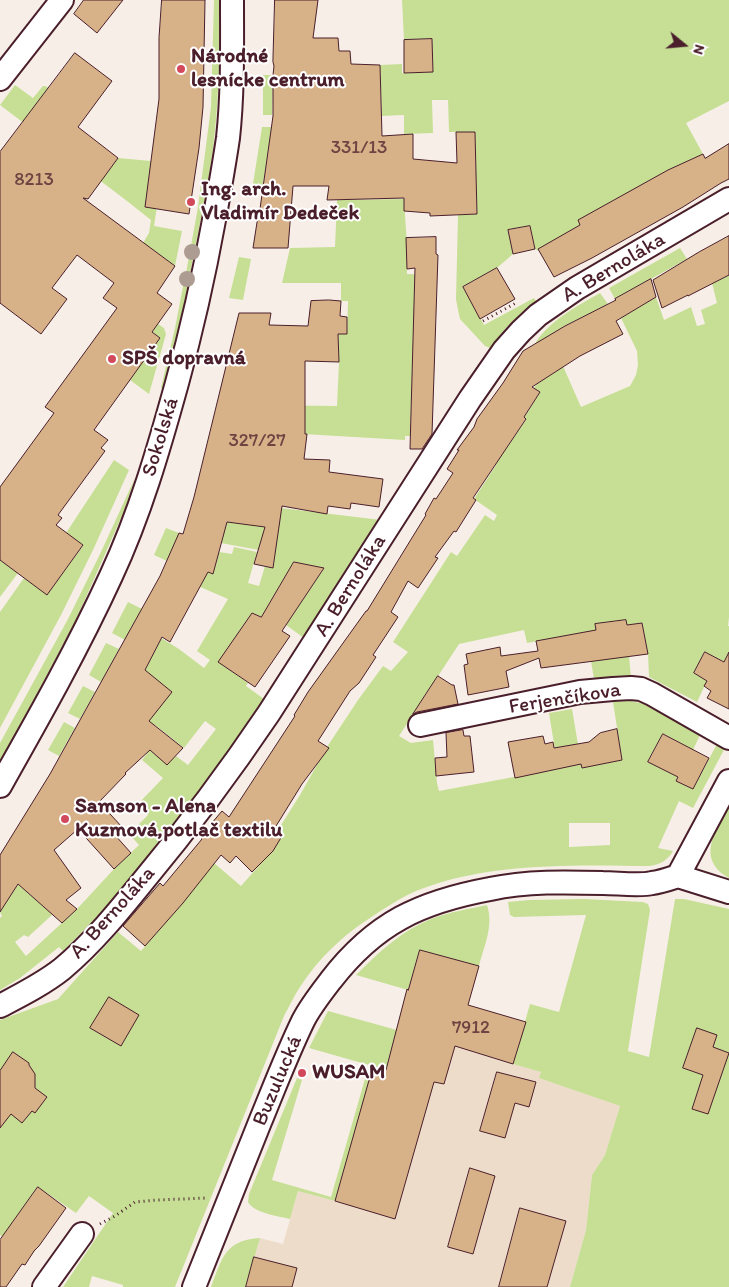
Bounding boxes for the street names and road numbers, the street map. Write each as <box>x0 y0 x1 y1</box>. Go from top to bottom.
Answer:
street label: A. Bernoláka <box>558 227 670 309</box>
street label: Sokolská <box>137 394 185 480</box>
street label: A. Bernoláka <box>310 530 392 642</box>
street label: Ferjenčíkova <box>507 678 623 720</box>
street label: A. Bernoláka <box>65 862 161 964</box>
street label: Buzulucká <box>248 1032 308 1130</box>

